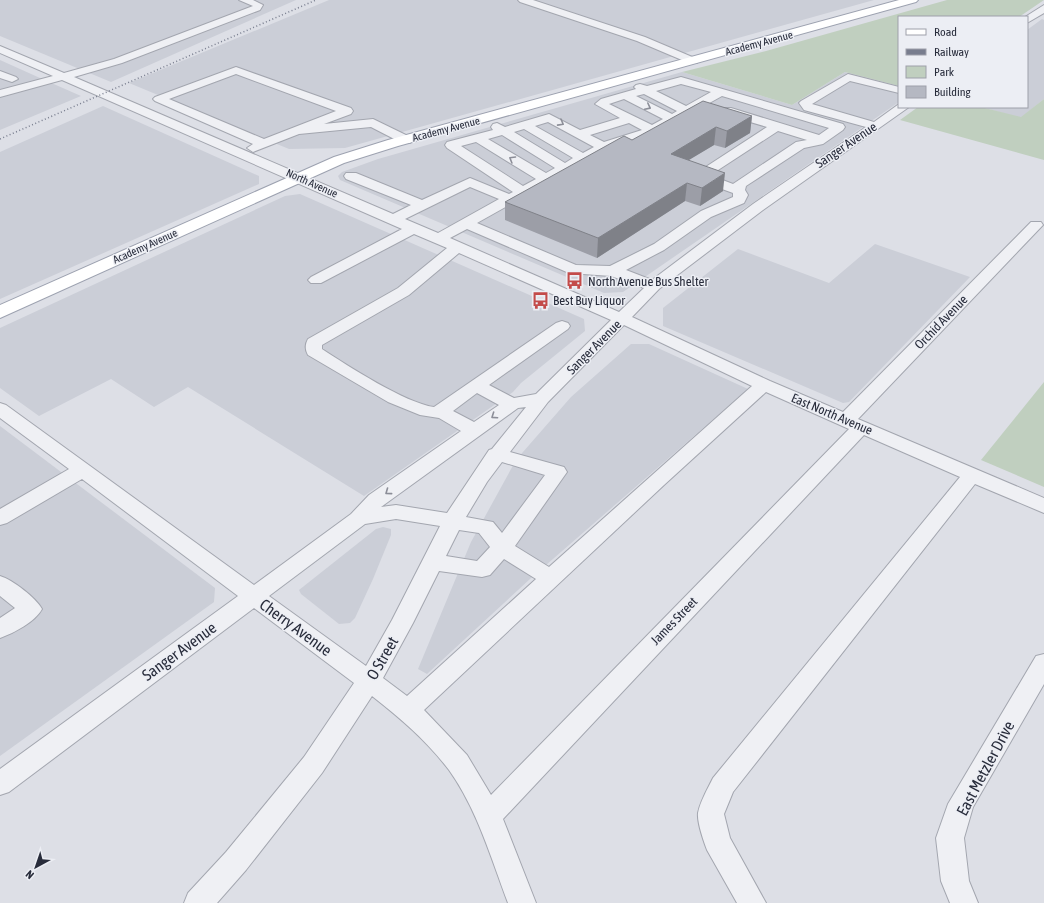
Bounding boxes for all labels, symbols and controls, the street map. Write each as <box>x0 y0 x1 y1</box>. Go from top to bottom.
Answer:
legend <box>898 16 1028 108</box>
text: Road <box>934 25 957 39</box>
street label: Academy Avenue <box>724 28 794 58</box>
text: Railway <box>934 45 969 59</box>
text: Park <box>934 65 955 79</box>
text: Building <box>934 85 972 99</box>
one-way arrow <box>644 102 652 110</box>
street label: Academy Avenue <box>411 114 481 144</box>
one-way arrow <box>557 119 564 126</box>
street label: Sanger Avenue <box>813 119 880 171</box>
one-way arrow <box>509 156 516 163</box>
street label: North Avenue <box>284 166 340 200</box>
street label: Academy Avenue <box>111 226 179 266</box>
bus stop icon: North Avenue Bus Shelter <box>565 271 585 291</box>
place label: North Avenue Bus Shelter <box>588 274 709 289</box>
bus stop icon: Best Buy Liquor <box>530 290 550 310</box>
street label: Orchid Avenue <box>911 292 971 352</box>
place label: Best Buy Liquor <box>553 293 625 308</box>
street label: Sanger Avenue <box>564 317 624 377</box>
street label: East North Avenue <box>789 390 875 438</box>
one-way arrow <box>491 411 498 419</box>
one-way arrow <box>385 487 392 495</box>
street label: James Street <box>648 594 701 648</box>
street label: Cherry Avenue <box>256 595 336 660</box>
street label: Sanger Avenue <box>139 618 220 685</box>
street label: O Street <box>363 633 402 683</box>
street label: East Metzler Drive <box>953 718 1017 818</box>
north arrow <box>16 847 56 887</box>
text: N <box>23 868 36 881</box>

